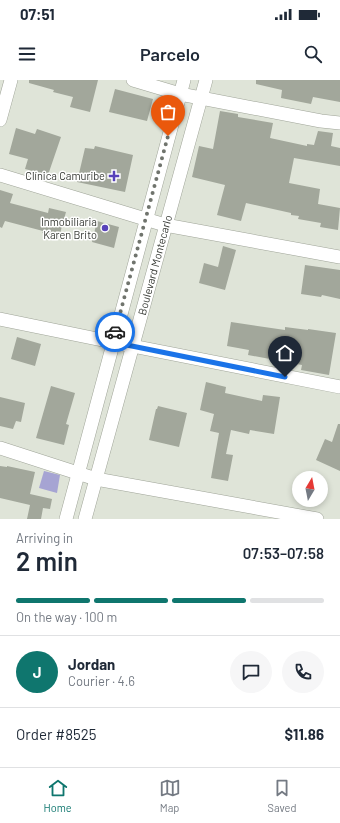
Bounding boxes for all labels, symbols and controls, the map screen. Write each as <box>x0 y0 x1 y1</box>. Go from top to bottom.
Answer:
text: 07:51 <box>20 5 55 23</box>
icon: menu <box>16 43 38 65</box>
text: Parcelo <box>140 43 200 65</box>
icon: search <box>302 43 324 65</box>
pin <box>151 95 185 136</box>
icon: bag <box>157 101 179 123</box>
place label: Clínica Camuribe <box>25 169 105 182</box>
marker: Clínica Camuribe <box>108 170 120 182</box>
street label: Boulevard Montecarlo <box>135 213 174 316</box>
place label: Inmobiliaria Karen Brito <box>41 215 97 241</box>
marker: Inmobiliaria Karen Brito <box>100 223 110 233</box>
courier <box>95 312 135 352</box>
icon: car <box>104 321 126 343</box>
pin <box>268 336 302 377</box>
icon: home <box>274 342 296 364</box>
north arrow <box>292 471 328 507</box>
map controls <box>292 471 328 507</box>
text: Arriving in <box>16 530 73 546</box>
text: 07:53–07:58 <box>243 544 324 562</box>
text: 2 min <box>16 545 78 576</box>
text: On the way · 100 m <box>16 609 117 625</box>
button: chat <box>230 651 272 693</box>
button: phone <box>282 651 324 693</box>
text: Jordan <box>68 655 115 673</box>
text: J <box>33 663 41 681</box>
text: Courier · 4.6 <box>68 673 135 689</box>
text: Order #8525 <box>16 725 97 743</box>
text: $11.86 <box>284 725 324 743</box>
tab: Home <box>44 777 72 814</box>
tab: Map <box>159 777 181 814</box>
tab: Saved <box>268 777 296 814</box>

